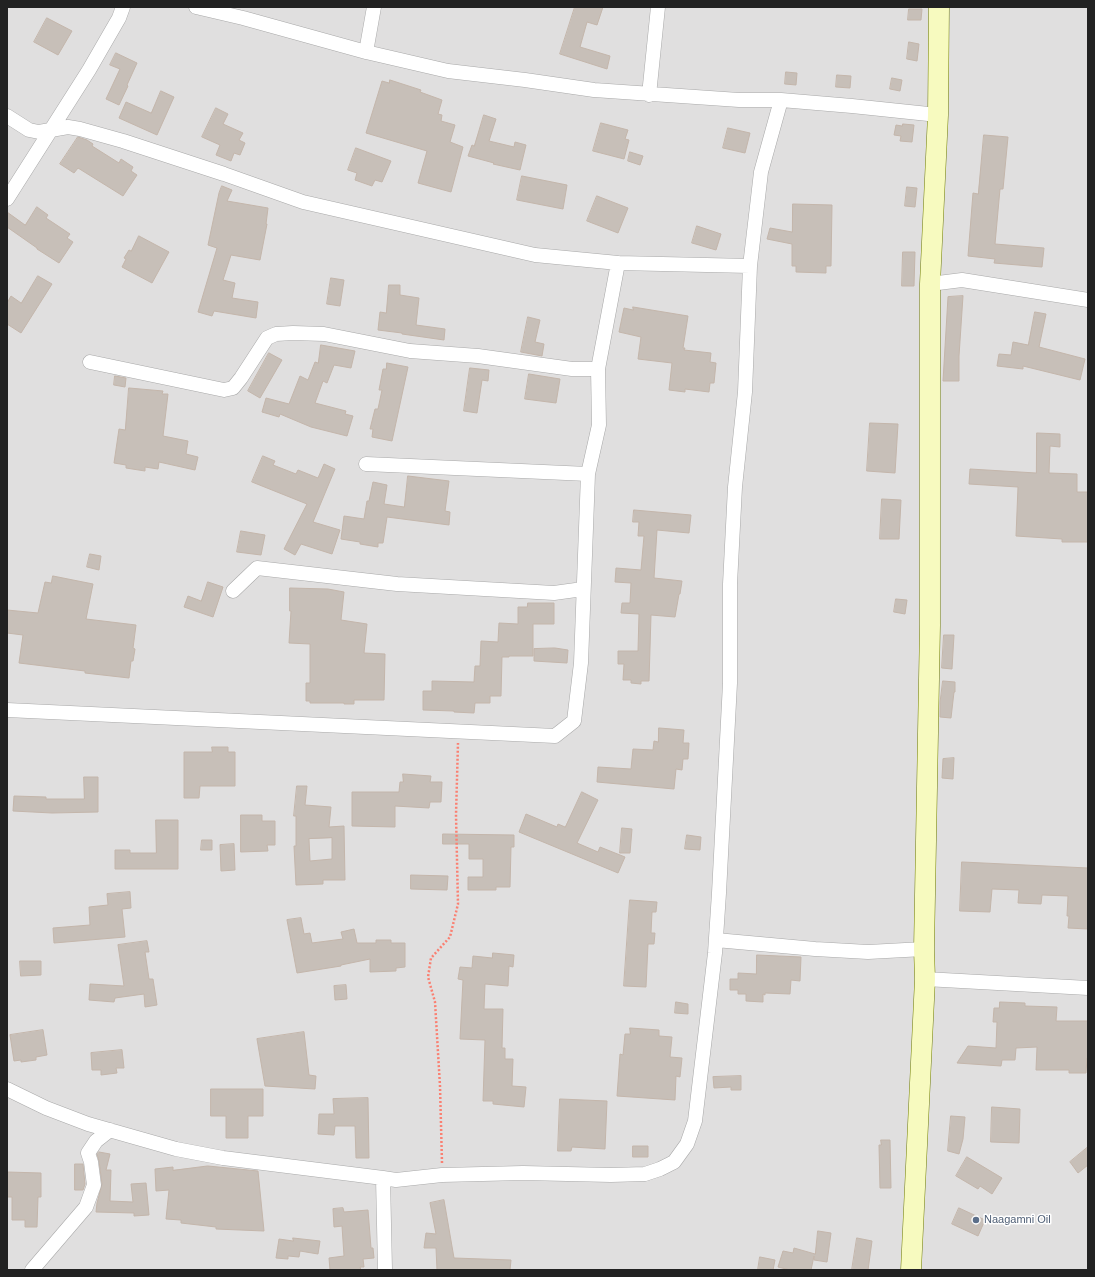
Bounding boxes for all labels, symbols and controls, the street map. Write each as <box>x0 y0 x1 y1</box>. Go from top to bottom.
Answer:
place label: Naagamni Oil <box>984 1213 1051 1227</box>
marker: Naagamni Oil <box>971 1215 981 1225</box>

